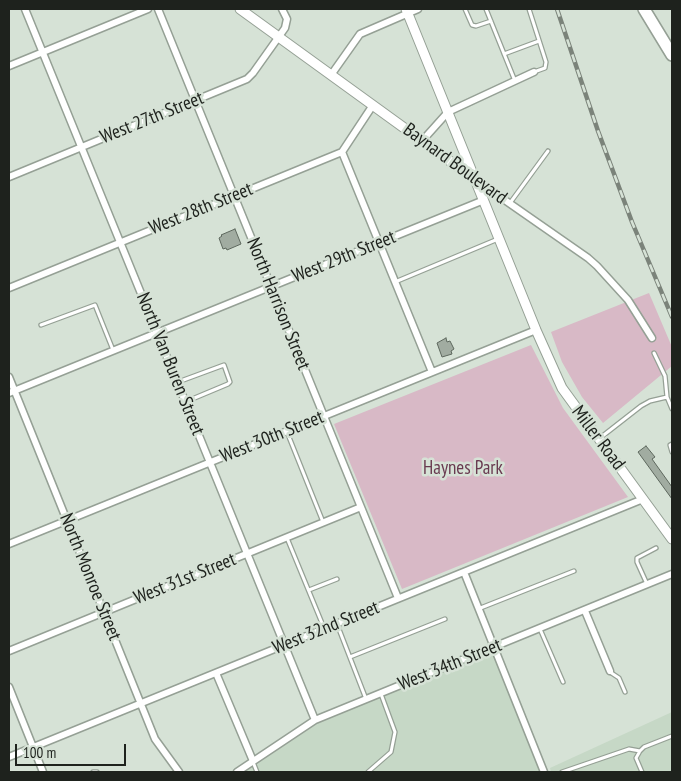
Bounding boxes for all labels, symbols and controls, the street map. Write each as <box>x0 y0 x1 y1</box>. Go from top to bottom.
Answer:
street label: West 27th Street <box>97 87 207 149</box>
street label: Baynard Boulevard <box>399 119 511 209</box>
street label: West 28th Street <box>146 178 256 240</box>
street label: West 29th Street <box>289 226 399 288</box>
street label: North Harrison Street <box>241 235 315 373</box>
street label: North Van Buren Street <box>131 289 209 439</box>
street label: Miller Road <box>566 401 630 475</box>
street label: West 30th Street <box>217 406 327 468</box>
park label: Haynes Park <box>423 458 503 480</box>
street label: North Monroe Street <box>54 510 126 644</box>
street label: West 31st Street <box>131 548 239 610</box>
street label: West 32nd Street <box>270 596 382 660</box>
street label: West 34th Street <box>395 634 505 696</box>
scale bar <box>18 734 129 766</box>
text: 100 m <box>23 743 56 762</box>

